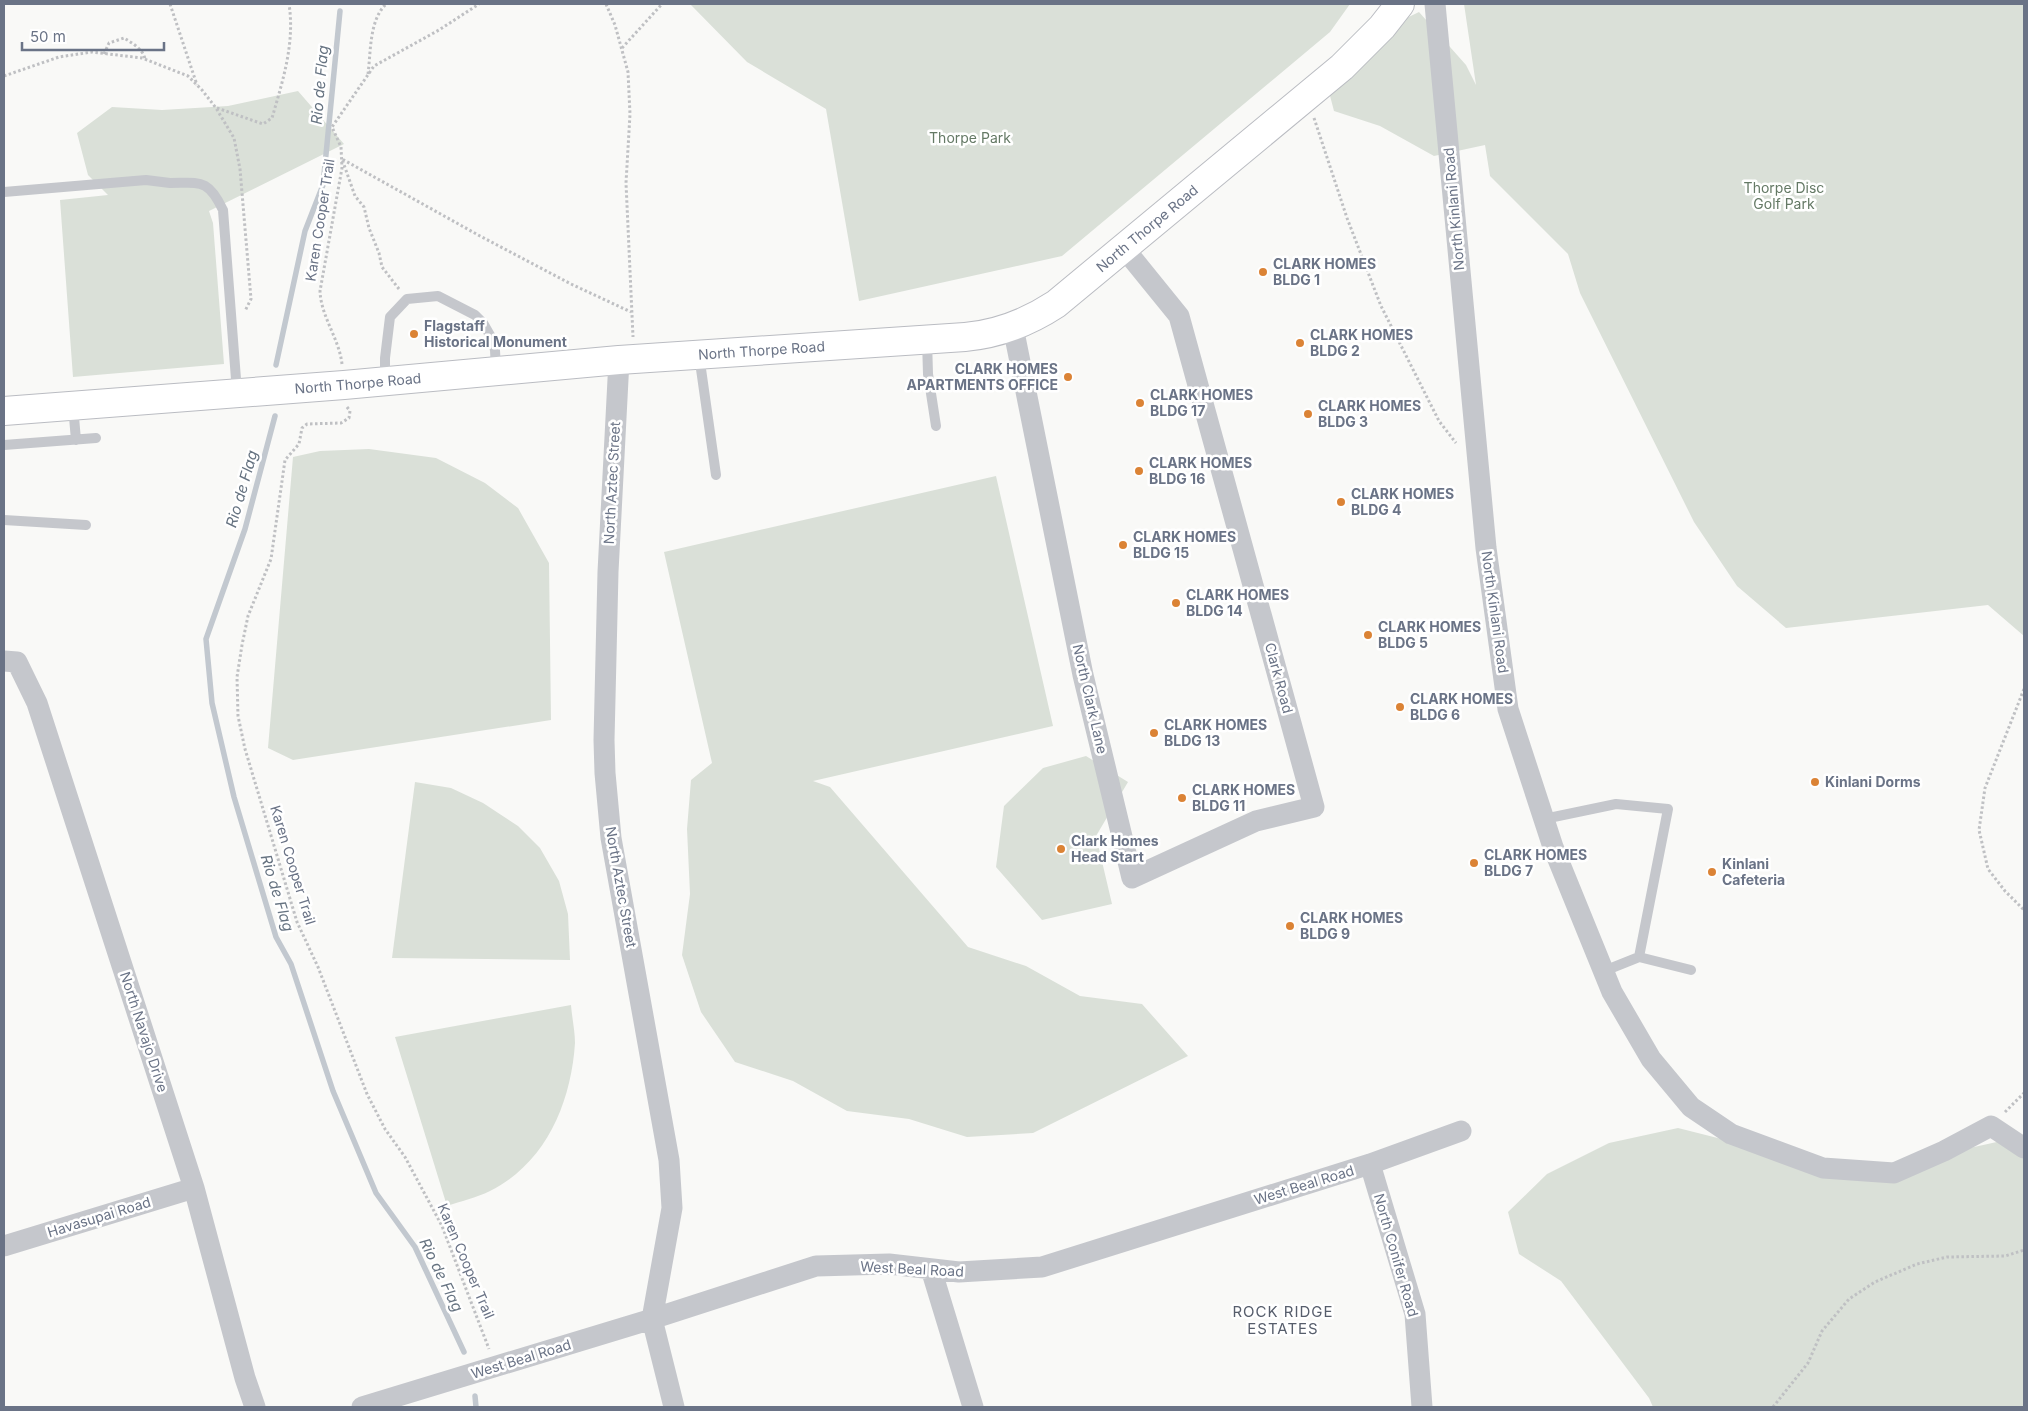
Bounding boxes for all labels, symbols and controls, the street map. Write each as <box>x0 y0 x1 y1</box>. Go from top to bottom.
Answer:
scale bar <box>22 20 165 52</box>
text: 50 m <box>30 27 66 46</box>
water label: Rio de Flag <box>307 45 332 125</box>
park label: Thorpe Park <box>929 129 1011 146</box>
street label: North Kinlani Road <box>1440 147 1467 271</box>
street label: Karen Cooper Trail <box>301 157 338 282</box>
park label: Thorpe Disc Golf Park <box>1744 179 1824 212</box>
street label: North Thorpe Road <box>1092 181 1201 275</box>
place label: CLARK HOMES BLDG 1 <box>1273 255 1376 288</box>
marker: CLARK HOMES BLDG 1 <box>1257 266 1269 278</box>
place label: Flagstaff Historical Monument <box>424 317 567 350</box>
place label: CLARK HOMES BLDG 2 <box>1310 326 1413 359</box>
marker: Flagstaff Historical Monument <box>408 328 420 340</box>
street label: North Thorpe Road <box>698 337 825 363</box>
marker: CLARK HOMES BLDG 2 <box>1294 337 1306 349</box>
place label: CLARK HOMES APARTMENTS OFFICE <box>907 360 1058 393</box>
street label: North Thorpe Road <box>294 369 422 397</box>
marker: CLARK HOMES APARTMENTS OFFICE <box>1062 371 1074 383</box>
place label: CLARK HOMES BLDG 17 <box>1150 386 1253 419</box>
marker: CLARK HOMES BLDG 17 <box>1134 397 1146 409</box>
place label: CLARK HOMES BLDG 3 <box>1318 397 1421 430</box>
marker: CLARK HOMES BLDG 3 <box>1302 408 1314 420</box>
street label: North Aztec Street <box>600 421 623 545</box>
water label: Rio de Flag <box>221 448 262 530</box>
place label: CLARK HOMES BLDG 16 <box>1149 454 1252 487</box>
marker: CLARK HOMES BLDG 16 <box>1133 465 1145 477</box>
place label: CLARK HOMES BLDG 4 <box>1351 485 1454 518</box>
marker: CLARK HOMES BLDG 4 <box>1335 496 1347 508</box>
place label: CLARK HOMES BLDG 15 <box>1133 528 1236 561</box>
marker: CLARK HOMES BLDG 15 <box>1117 539 1129 551</box>
street label: North Kinlani Road <box>1479 550 1512 674</box>
place label: CLARK HOMES BLDG 14 <box>1186 586 1289 619</box>
marker: CLARK HOMES BLDG 14 <box>1170 597 1182 609</box>
place label: CLARK HOMES BLDG 5 <box>1378 618 1481 651</box>
marker: CLARK HOMES BLDG 5 <box>1362 629 1374 641</box>
street label: Clark Road <box>1262 641 1297 715</box>
street label: North Clark Lane <box>1070 642 1111 755</box>
place label: CLARK HOMES BLDG 6 <box>1410 690 1513 723</box>
marker: CLARK HOMES BLDG 6 <box>1394 701 1406 713</box>
place label: CLARK HOMES BLDG 13 <box>1164 716 1267 749</box>
marker: CLARK HOMES BLDG 13 <box>1148 727 1160 739</box>
place label: Kinlani Dorms <box>1825 773 1921 790</box>
marker: Kinlani Dorms <box>1809 776 1821 788</box>
place label: CLARK HOMES BLDG 11 <box>1192 781 1295 814</box>
marker: CLARK HOMES BLDG 11 <box>1176 792 1188 804</box>
street label: Karen Cooper Trail <box>267 803 320 927</box>
street label: North Aztec Street <box>602 825 641 949</box>
place label: Clark Homes Head Start <box>1071 832 1159 865</box>
marker: Clark Homes Head Start <box>1055 843 1067 855</box>
place label: CLARK HOMES BLDG 7 <box>1484 846 1587 879</box>
water label: Rio de Flag <box>257 852 298 934</box>
place label: Kinlani Cafeteria <box>1722 855 1785 888</box>
marker: CLARK HOMES BLDG 7 <box>1468 857 1480 869</box>
marker: Kinlani Cafeteria <box>1706 866 1718 878</box>
place label: CLARK HOMES BLDG 9 <box>1300 909 1403 942</box>
marker: CLARK HOMES BLDG 9 <box>1284 920 1296 932</box>
street label: North Navajo Drive <box>117 970 172 1094</box>
street label: West Beal Road <box>1252 1161 1356 1208</box>
street label: North Conifer Road <box>1371 1191 1422 1318</box>
street label: Havasupai Road <box>45 1193 153 1240</box>
street label: Karen Cooper Trail <box>434 1201 498 1321</box>
water label: Rio de Flag <box>415 1235 467 1315</box>
street label: West Beal Road <box>860 1257 964 1280</box>
district label: ROCK RIDGE ESTATES <box>1232 1302 1334 1338</box>
street label: West Beal Road <box>469 1335 573 1382</box>

